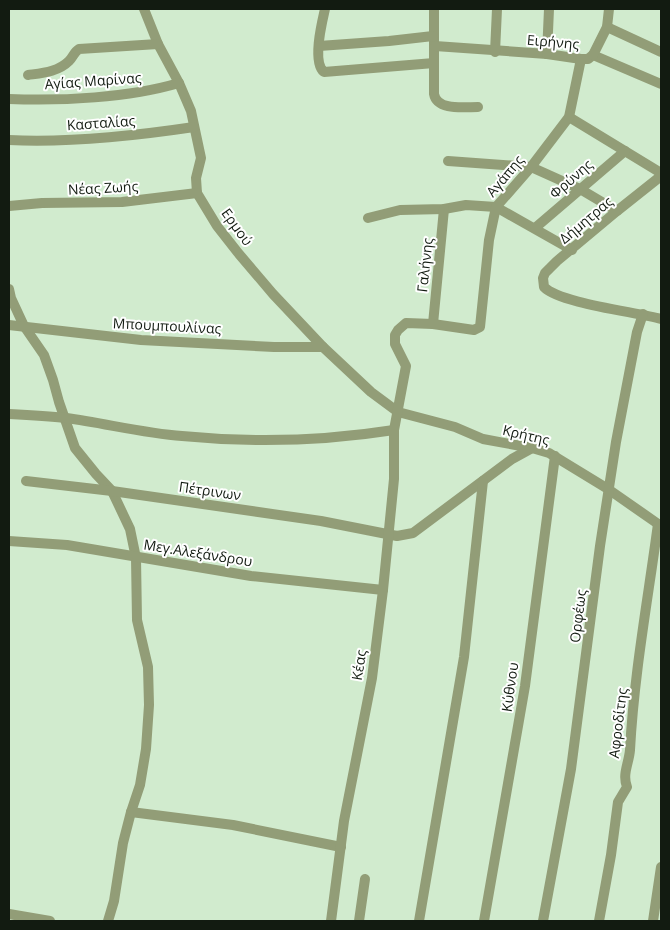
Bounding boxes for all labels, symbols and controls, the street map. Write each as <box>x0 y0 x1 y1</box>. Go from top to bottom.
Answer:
street label: Ειρήνης <box>526 30 580 53</box>
street label: Αγίας Μαρίνας <box>44 68 142 93</box>
street label: Κασταλίας <box>66 111 136 134</box>
street label: Αγάπης <box>482 151 528 201</box>
street label: Φρύνης <box>545 155 596 203</box>
street label: Νέας Ζωής <box>67 176 139 199</box>
street label: Δήμητρας <box>555 192 617 248</box>
street label: Ερμού <box>217 204 257 249</box>
street label: Γαλήνης <box>412 236 437 293</box>
street label: Μπουμπουλίνας <box>112 313 222 338</box>
street label: Κρήτης <box>501 420 552 449</box>
street label: Πέτρινων <box>178 477 242 504</box>
street label: Μεγ.Αλεξάνδρου <box>142 535 254 570</box>
street label: Ορφέως <box>565 588 590 644</box>
street label: Κέας <box>347 648 370 682</box>
street label: Κύθνου <box>497 661 522 713</box>
street label: Αφροδίτης <box>604 686 631 759</box>

